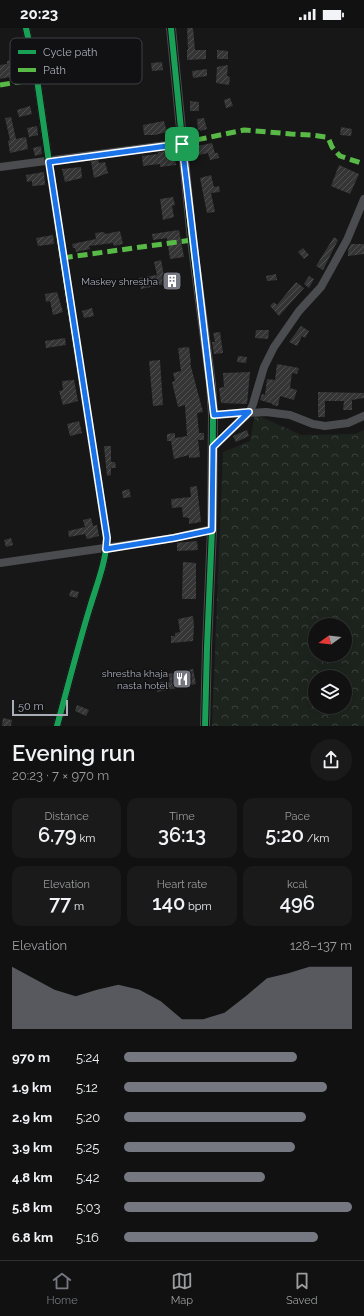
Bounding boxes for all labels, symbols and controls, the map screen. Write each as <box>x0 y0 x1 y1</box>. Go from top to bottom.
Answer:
text: 20:23 <box>20 5 58 23</box>
legend <box>10 38 142 84</box>
text: Cycle path <box>43 46 97 59</box>
text: Path <box>43 64 66 77</box>
pin <box>165 127 199 161</box>
icon: arrive <box>171 133 193 155</box>
building icon: Maskey shrestha <box>161 270 183 292</box>
place label: Maskey shrestha <box>81 276 158 287</box>
north arrow <box>308 618 352 662</box>
map controls <box>308 618 352 714</box>
place label: shrestha khaja nasta hotel <box>102 668 168 691</box>
restaurant icon: shrestha khaja nasta hotel <box>171 668 193 690</box>
button: layers <box>308 670 352 714</box>
scale bar <box>12 698 68 717</box>
text: 50 m <box>18 700 44 713</box>
button: share <box>310 739 352 781</box>
text: Evening run <box>12 740 135 766</box>
text: 20:23 · 7 × 970 m <box>12 768 109 783</box>
text: Distance <box>45 810 89 823</box>
text: Time <box>169 810 195 823</box>
text: Pace <box>285 810 310 823</box>
text: 6.79 <box>38 823 77 847</box>
text: 36:13 <box>158 823 206 847</box>
text: 5:20 <box>265 823 304 847</box>
text: km <box>77 832 95 845</box>
text: /km <box>304 832 329 845</box>
text: Elevation <box>43 878 90 891</box>
text: Heart rate <box>157 878 207 891</box>
text: kcal <box>287 878 308 891</box>
text: 77 <box>49 891 71 915</box>
text: 140 <box>152 891 185 915</box>
text: 496 <box>280 891 315 915</box>
text: m <box>71 900 84 913</box>
text: bpm <box>185 900 212 913</box>
text: Elevation <box>12 938 67 953</box>
text: 128–137 m <box>290 938 352 953</box>
text: 970 m <box>12 1050 50 1065</box>
text: 5:24 <box>76 1050 99 1065</box>
text: 1.9 km <box>12 1080 51 1095</box>
text: 5:12 <box>76 1080 98 1095</box>
text: 2.9 km <box>12 1110 52 1125</box>
text: 5:20 <box>76 1110 100 1125</box>
text: 3.9 km <box>12 1140 52 1155</box>
text: 5:25 <box>76 1140 99 1155</box>
text: 4.8 km <box>12 1170 53 1185</box>
text: 5:42 <box>76 1170 99 1185</box>
text: 5.8 km <box>12 1200 52 1215</box>
text: 5:03 <box>76 1200 100 1215</box>
text: 6.8 km <box>12 1230 53 1245</box>
text: 5:16 <box>76 1230 99 1245</box>
tab: Home <box>47 1270 78 1307</box>
tab: Map <box>171 1270 193 1307</box>
tab: Saved <box>286 1270 317 1307</box>

